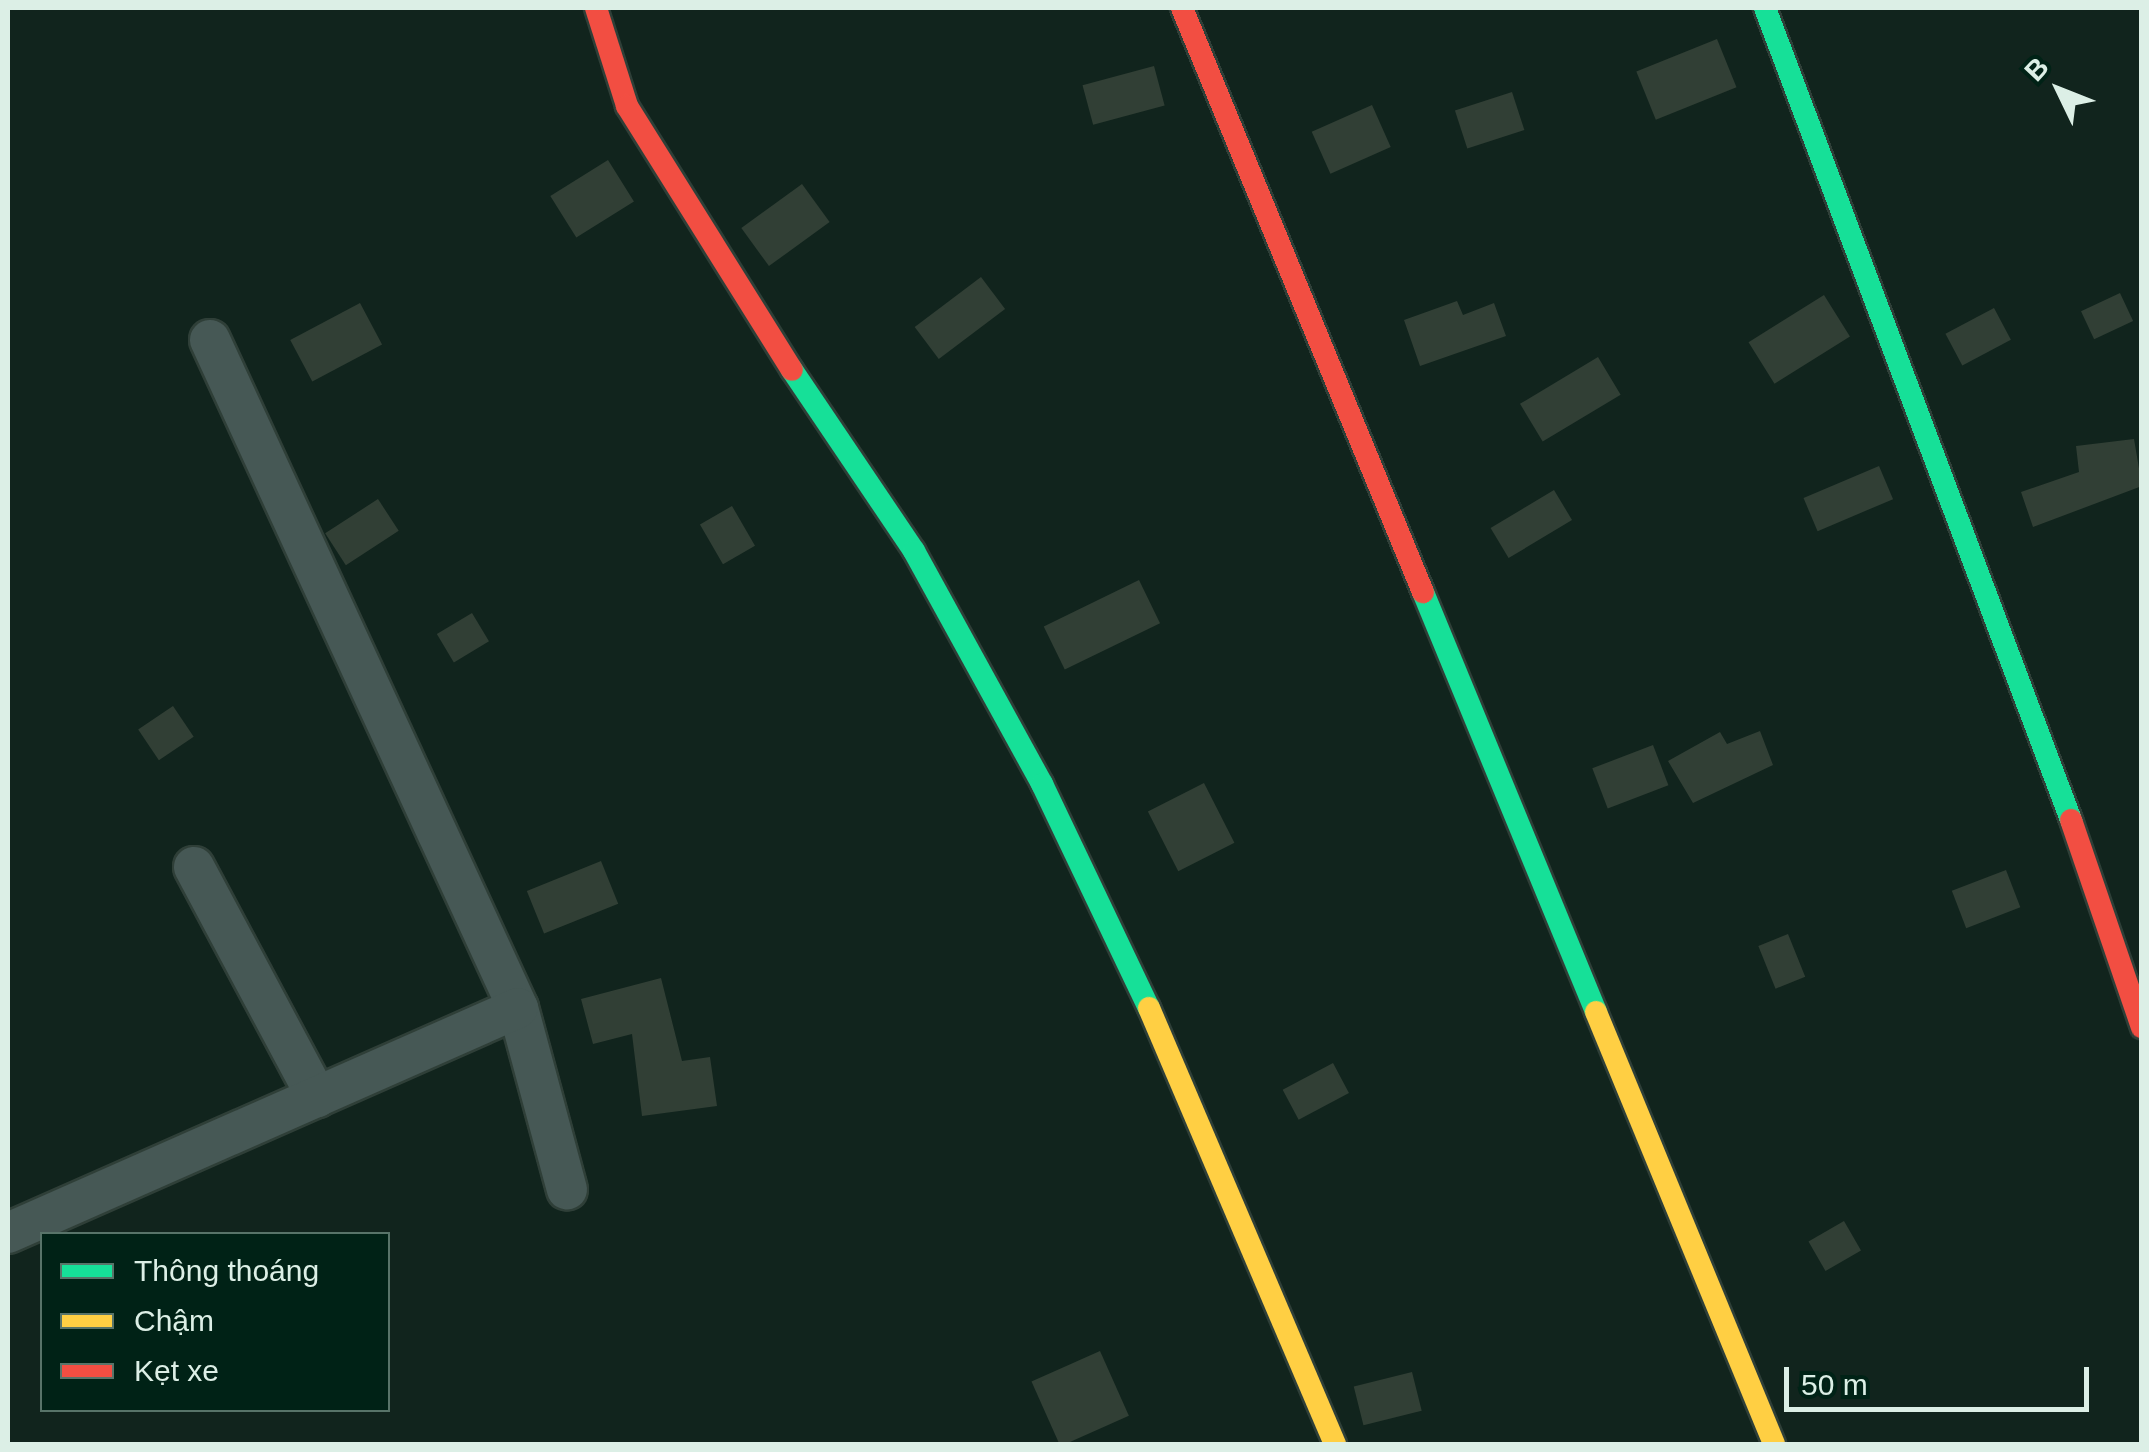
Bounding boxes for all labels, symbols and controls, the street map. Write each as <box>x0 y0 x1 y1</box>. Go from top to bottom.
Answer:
north arrow <box>2009 40 2109 140</box>
text: B <box>2018 51 2055 87</box>
legend <box>40 1232 390 1412</box>
text: Thông thoáng <box>134 1254 319 1287</box>
text: Chậm <box>134 1304 214 1337</box>
scale bar <box>1789 1347 2094 1409</box>
text: Kẹt xe <box>134 1354 219 1387</box>
text: 50 m <box>1801 1368 1868 1401</box>

